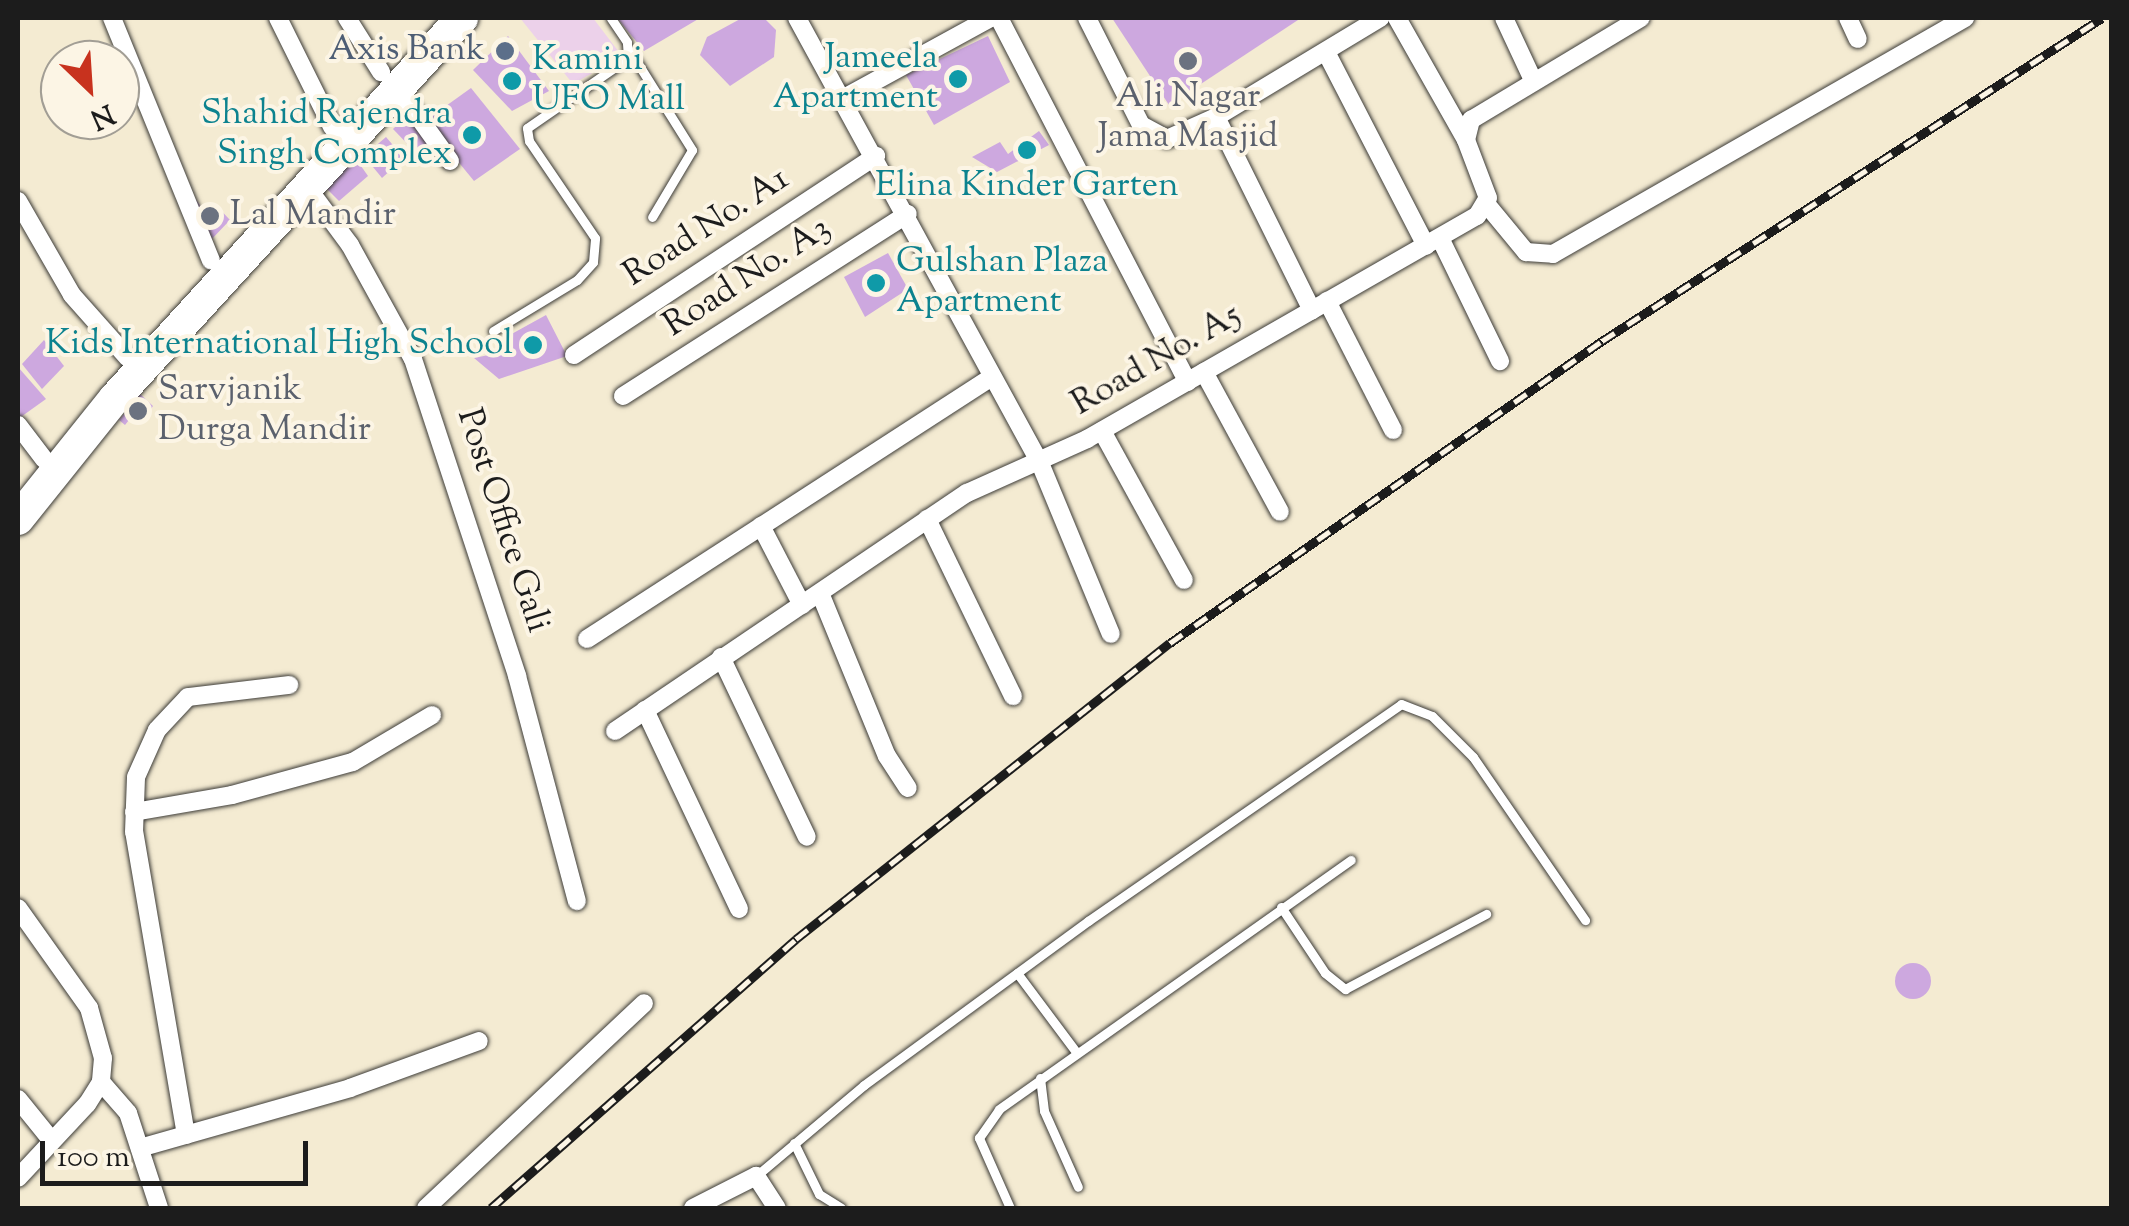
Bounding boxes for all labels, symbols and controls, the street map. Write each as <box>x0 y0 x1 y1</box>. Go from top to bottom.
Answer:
place label: Axis Bank <box>328 30 485 72</box>
place label: Jameela Apartment <box>773 38 938 120</box>
north arrow <box>40 40 140 140</box>
marker: Axis Bank <box>494 40 516 62</box>
place label: Kamini UFO Mall <box>532 40 685 122</box>
marker: Ali Nagar Jama Masjid <box>1177 50 1199 72</box>
marker: Jameela Apartment <box>947 68 969 90</box>
marker: Kamini UFO Mall <box>501 70 523 92</box>
place label: Ali Nagar Jama Masjid <box>1098 77 1278 159</box>
text: N <box>83 93 120 138</box>
place label: Shahid Rajendra Singh Complex <box>201 94 452 176</box>
marker: Shahid Rajendra Singh Complex <box>461 124 483 146</box>
marker: Elina Kinder Garten <box>1016 139 1038 161</box>
street label: Road No. A1 <box>617 159 797 297</box>
place label: Elina Kinder Garten <box>875 166 1179 208</box>
place label: Lal Mandir <box>230 195 396 237</box>
marker: Lal Mandir <box>199 205 221 227</box>
street label: Road No. A3 <box>657 208 839 348</box>
place label: Gulshan Plaza Apartment <box>896 242 1108 324</box>
marker: Gulshan Plaza Apartment <box>865 272 887 294</box>
street label: Road No. A5 <box>1065 296 1249 426</box>
place label: Kids International High School <box>45 324 513 366</box>
marker: Kids International High School <box>522 334 544 356</box>
place label: Sarvjanik Durga Mandir <box>158 370 371 452</box>
marker: Sarvjanik Durga Mandir <box>127 400 149 422</box>
street label: Post Office Gali <box>446 404 558 638</box>
scale bar <box>45 1121 312 1183</box>
text: 100 m <box>57 1137 130 1180</box>

